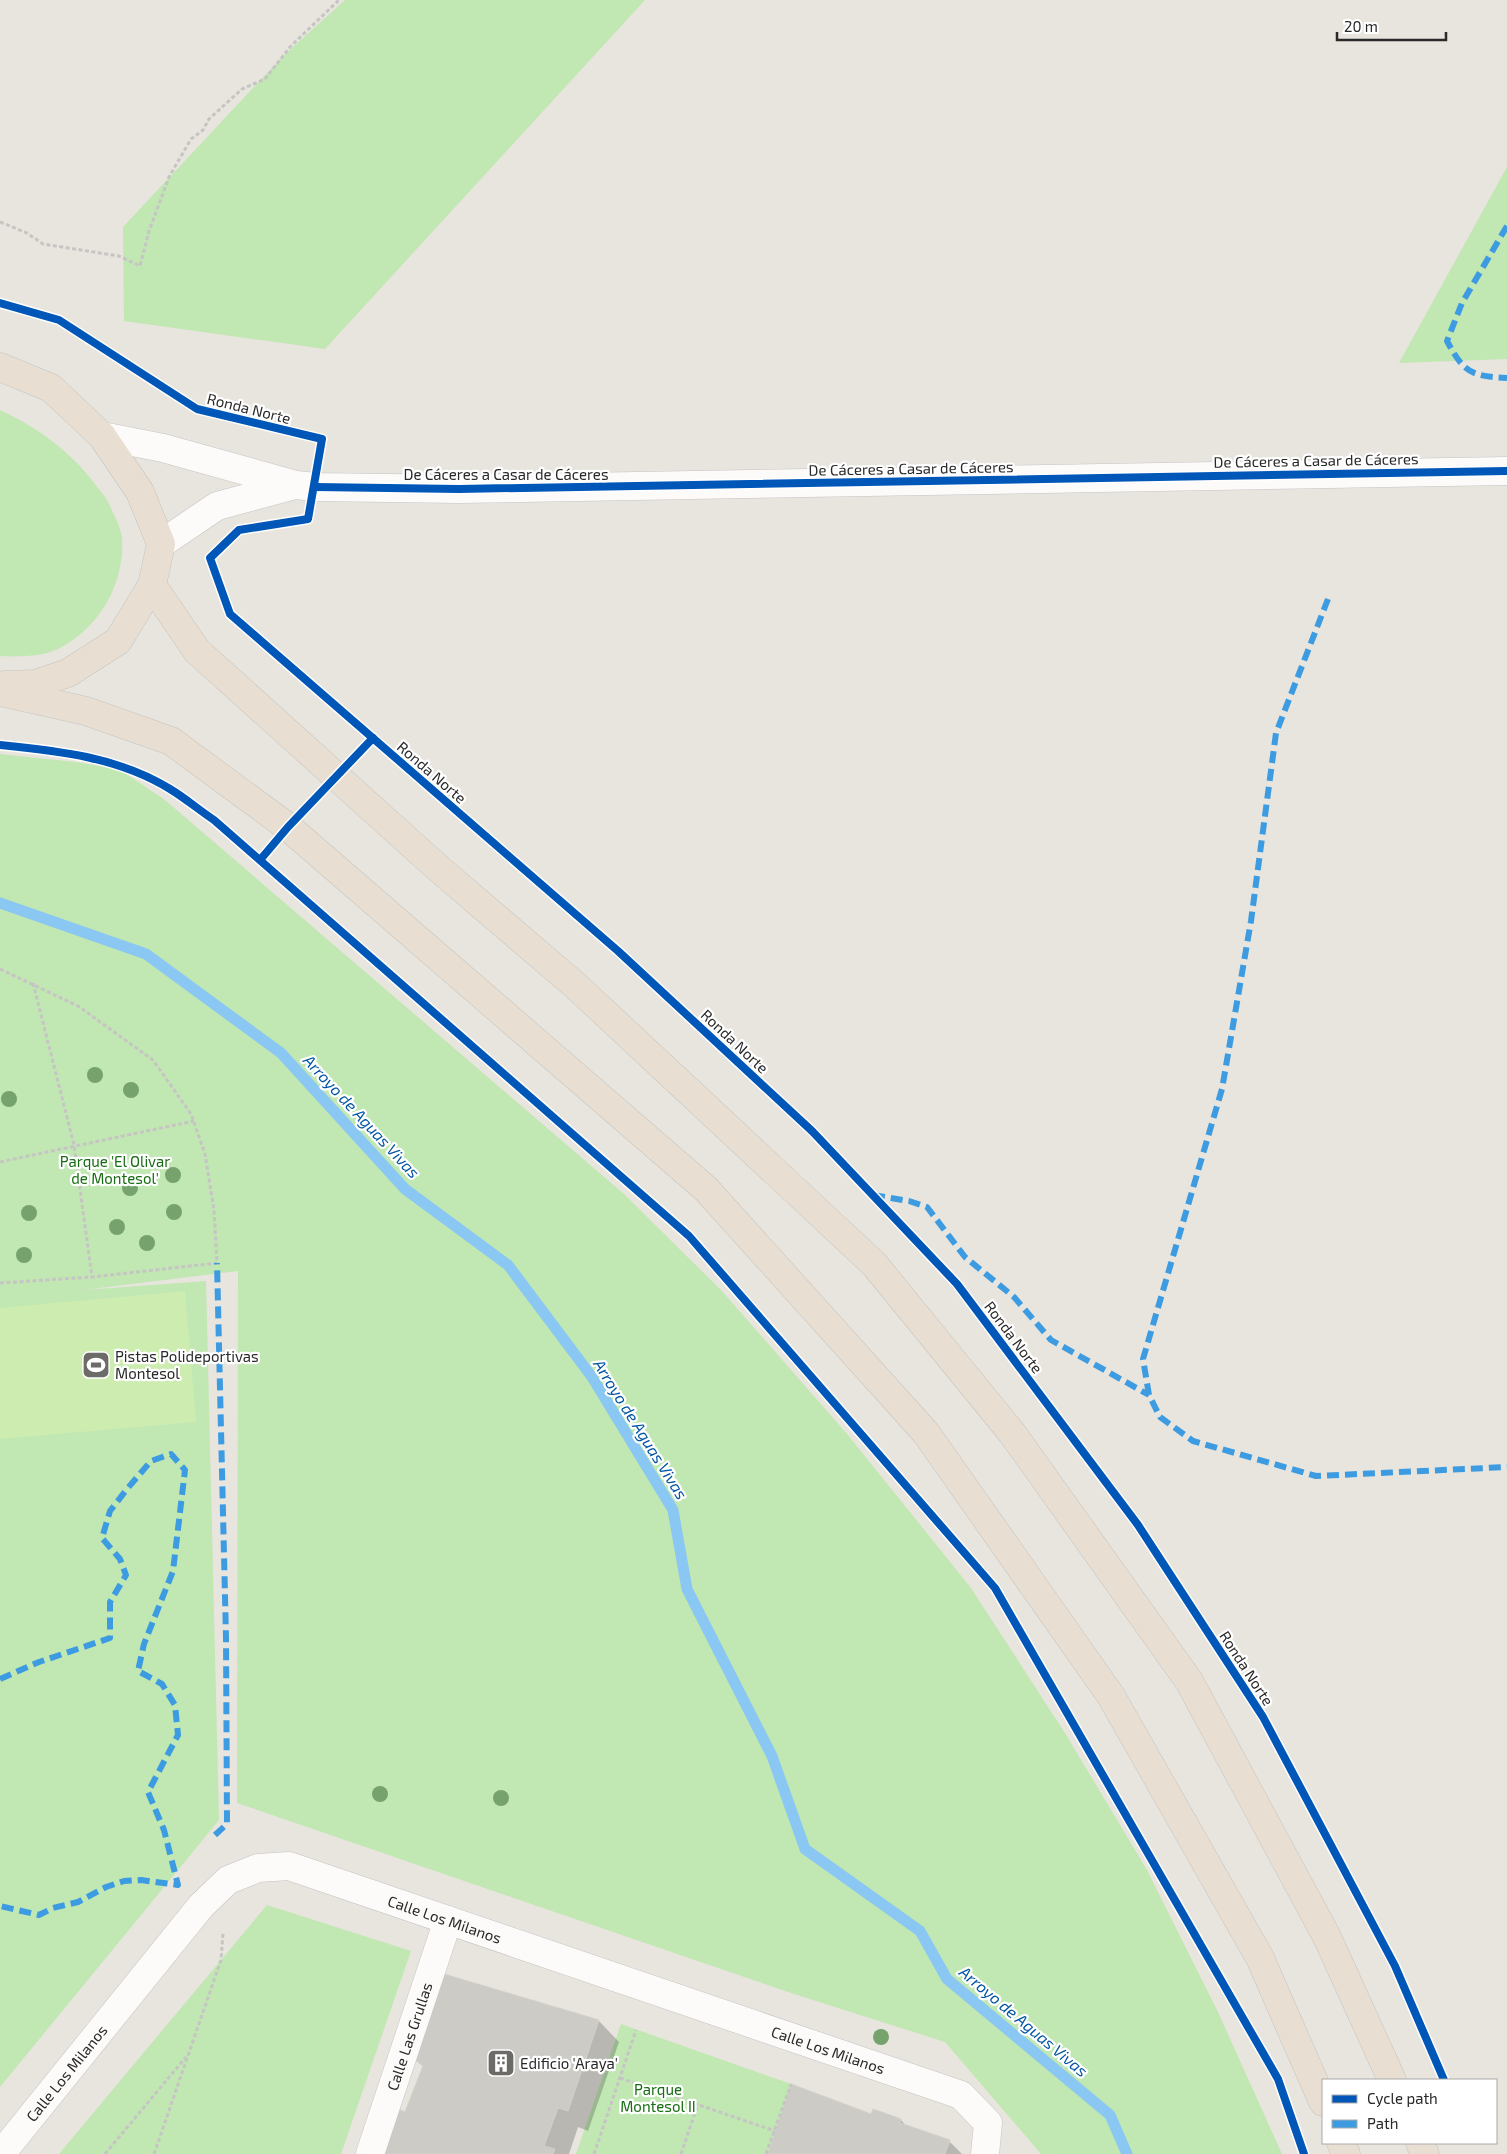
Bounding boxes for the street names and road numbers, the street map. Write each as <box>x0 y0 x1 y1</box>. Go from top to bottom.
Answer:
street label: Ronda Norte <box>205 389 293 427</box>
street label: De Cáceres a Casar de Cáceres <box>1213 449 1419 471</box>
street label: De Cáceres a Casar de Cáceres <box>808 457 1014 479</box>
street label: De Cáceres a Casar de Cáceres <box>403 465 609 483</box>
street label: Ronda Norte <box>394 737 470 807</box>
street label: Ronda Norte <box>698 1005 772 1077</box>
street label: Ronda Norte <box>981 1297 1047 1377</box>
street label: Ronda Norte <box>1216 1627 1278 1709</box>
street label: Calle Los Milanos <box>386 1891 504 1947</box>
street label: Calle Las Grullas <box>383 1980 436 2093</box>
street label: Calle Los Milanos <box>22 2021 111 2125</box>
street label: Calle Los Milanos <box>769 2022 887 2077</box>

